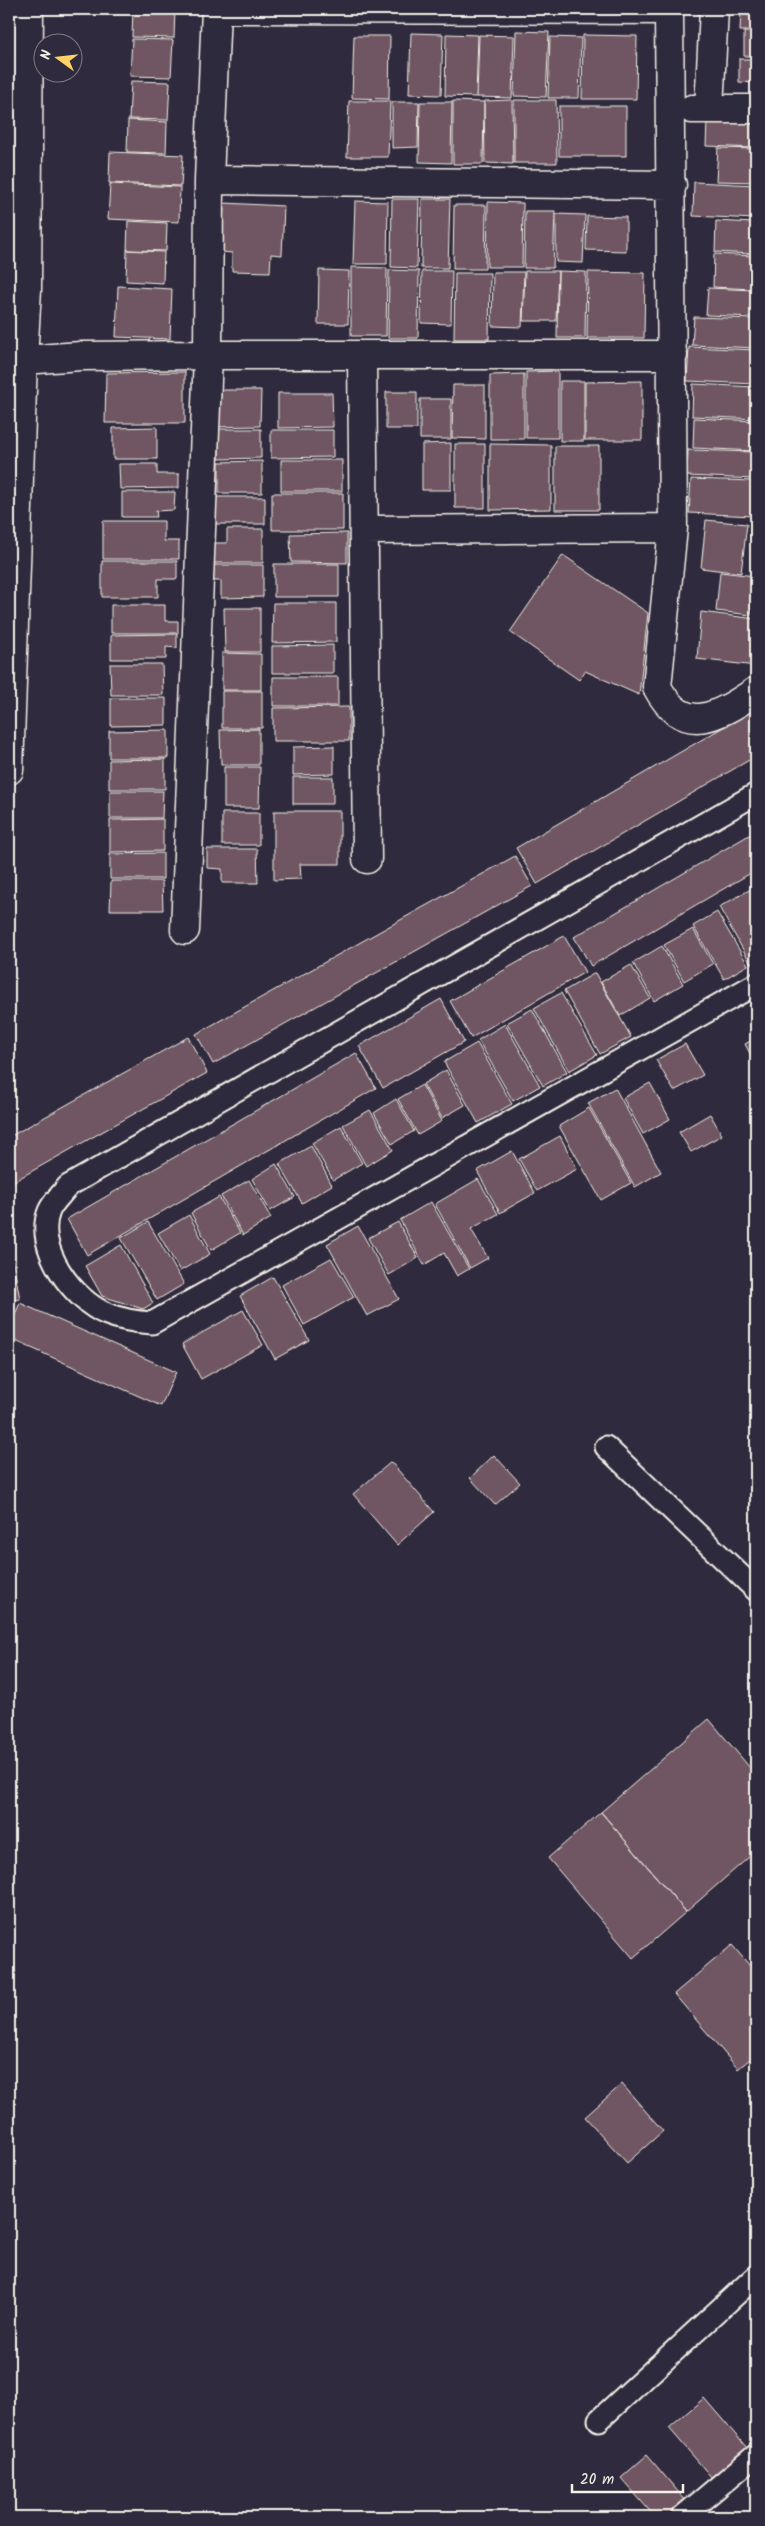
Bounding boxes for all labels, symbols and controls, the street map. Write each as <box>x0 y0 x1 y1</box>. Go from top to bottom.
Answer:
north arrow <box>32 32 82 82</box>
text: N <box>35 48 58 62</box>
scale bar <box>572 2461 684 2493</box>
text: 20 m <box>580 2468 614 2492</box>

